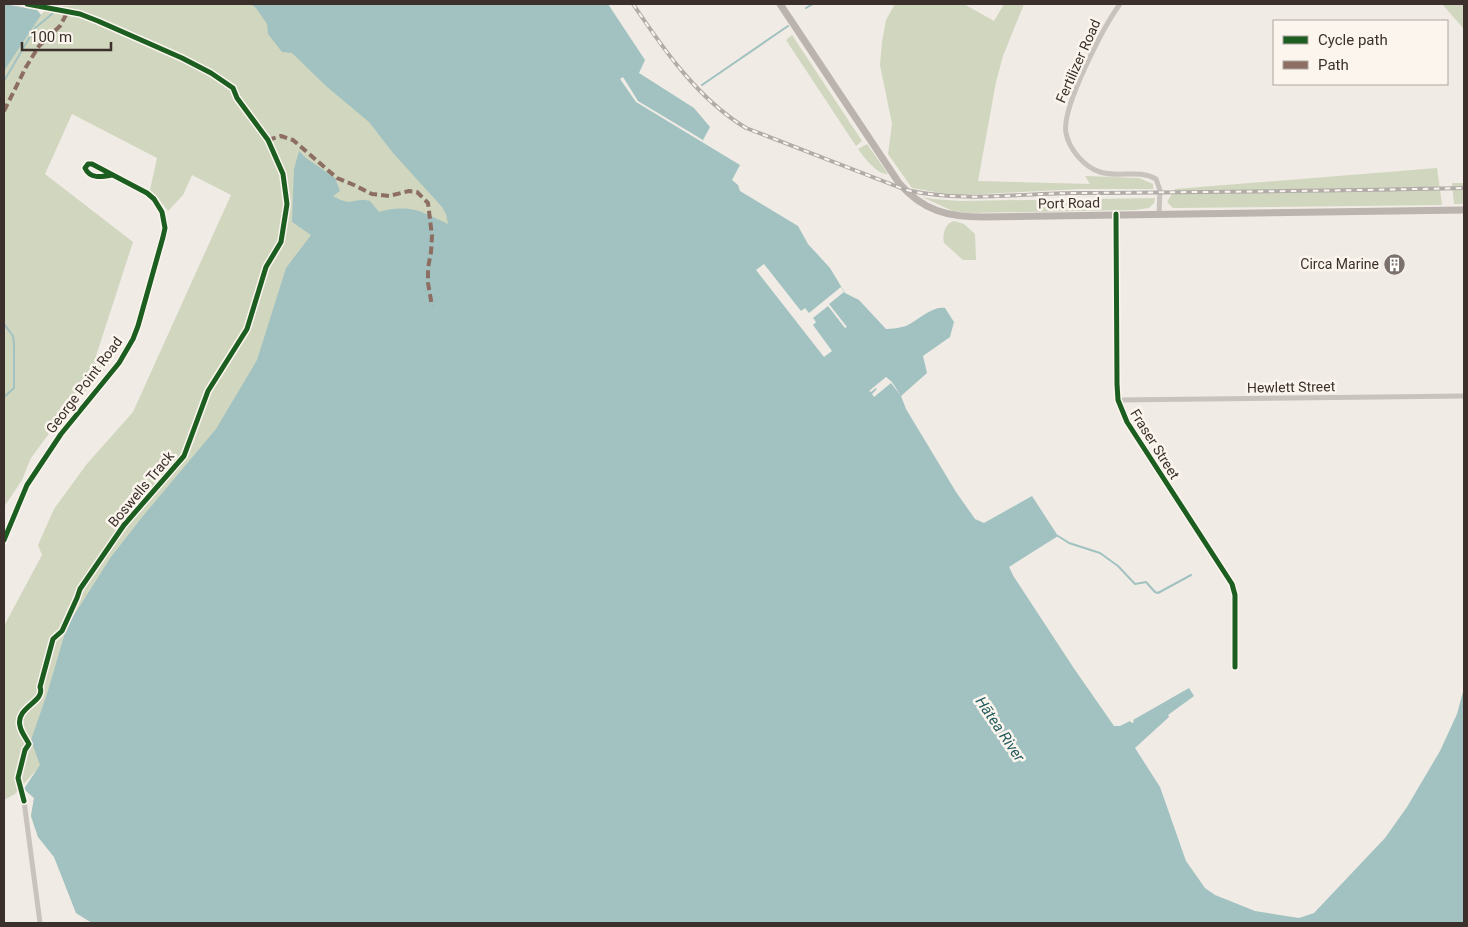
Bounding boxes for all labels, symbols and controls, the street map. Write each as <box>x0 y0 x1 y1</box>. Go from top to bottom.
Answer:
street label: Fertilizer Road <box>1052 17 1104 105</box>
scale bar <box>22 20 111 52</box>
legend <box>1273 20 1448 85</box>
text: 100 m <box>30 28 72 46</box>
text: Cycle path <box>1318 31 1388 49</box>
text: Path <box>1318 56 1349 74</box>
street label: Port Road <box>1038 194 1100 212</box>
building icon: Circa Marine <box>1383 252 1407 276</box>
place label: Circa Marine <box>1300 256 1379 272</box>
street label: George Point Road <box>43 334 125 436</box>
street label: Hewlett Street <box>1247 378 1336 396</box>
street label: Fraser Street <box>1127 406 1183 482</box>
street label: Boswells Track <box>105 447 178 530</box>
water label: Hātea River <box>972 693 1029 766</box>

